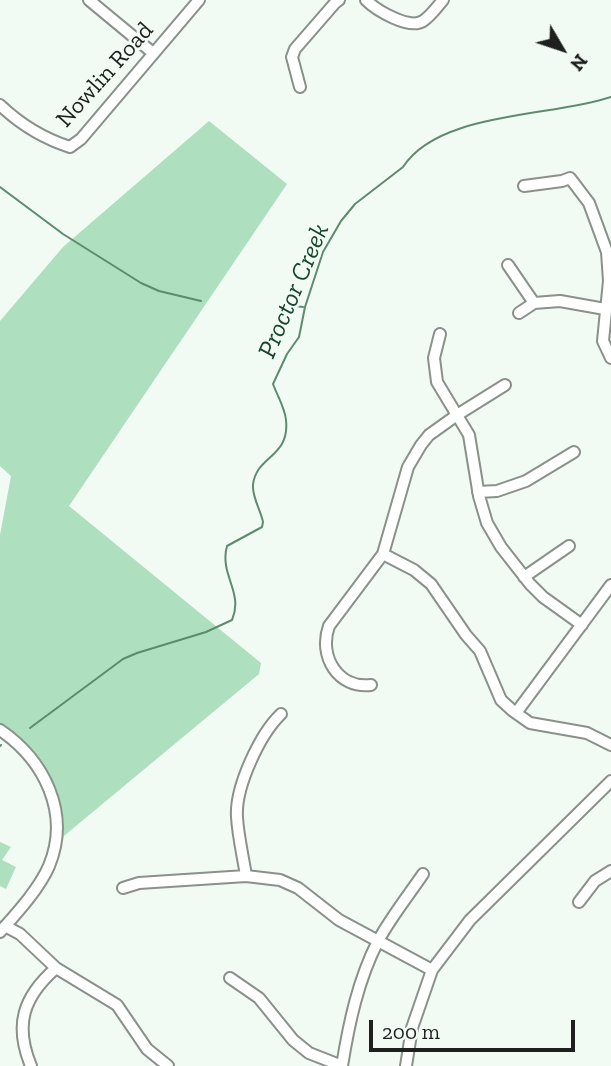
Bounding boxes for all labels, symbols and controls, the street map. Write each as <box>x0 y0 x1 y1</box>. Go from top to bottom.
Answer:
north arrow <box>527 14 597 84</box>
street label: Nowlin Road <box>50 17 160 133</box>
text: N <box>565 50 592 75</box>
water label: Proctor Creek <box>252 219 336 363</box>
scale bar <box>373 1006 580 1050</box>
text: 200 m <box>382 1019 440 1044</box>

